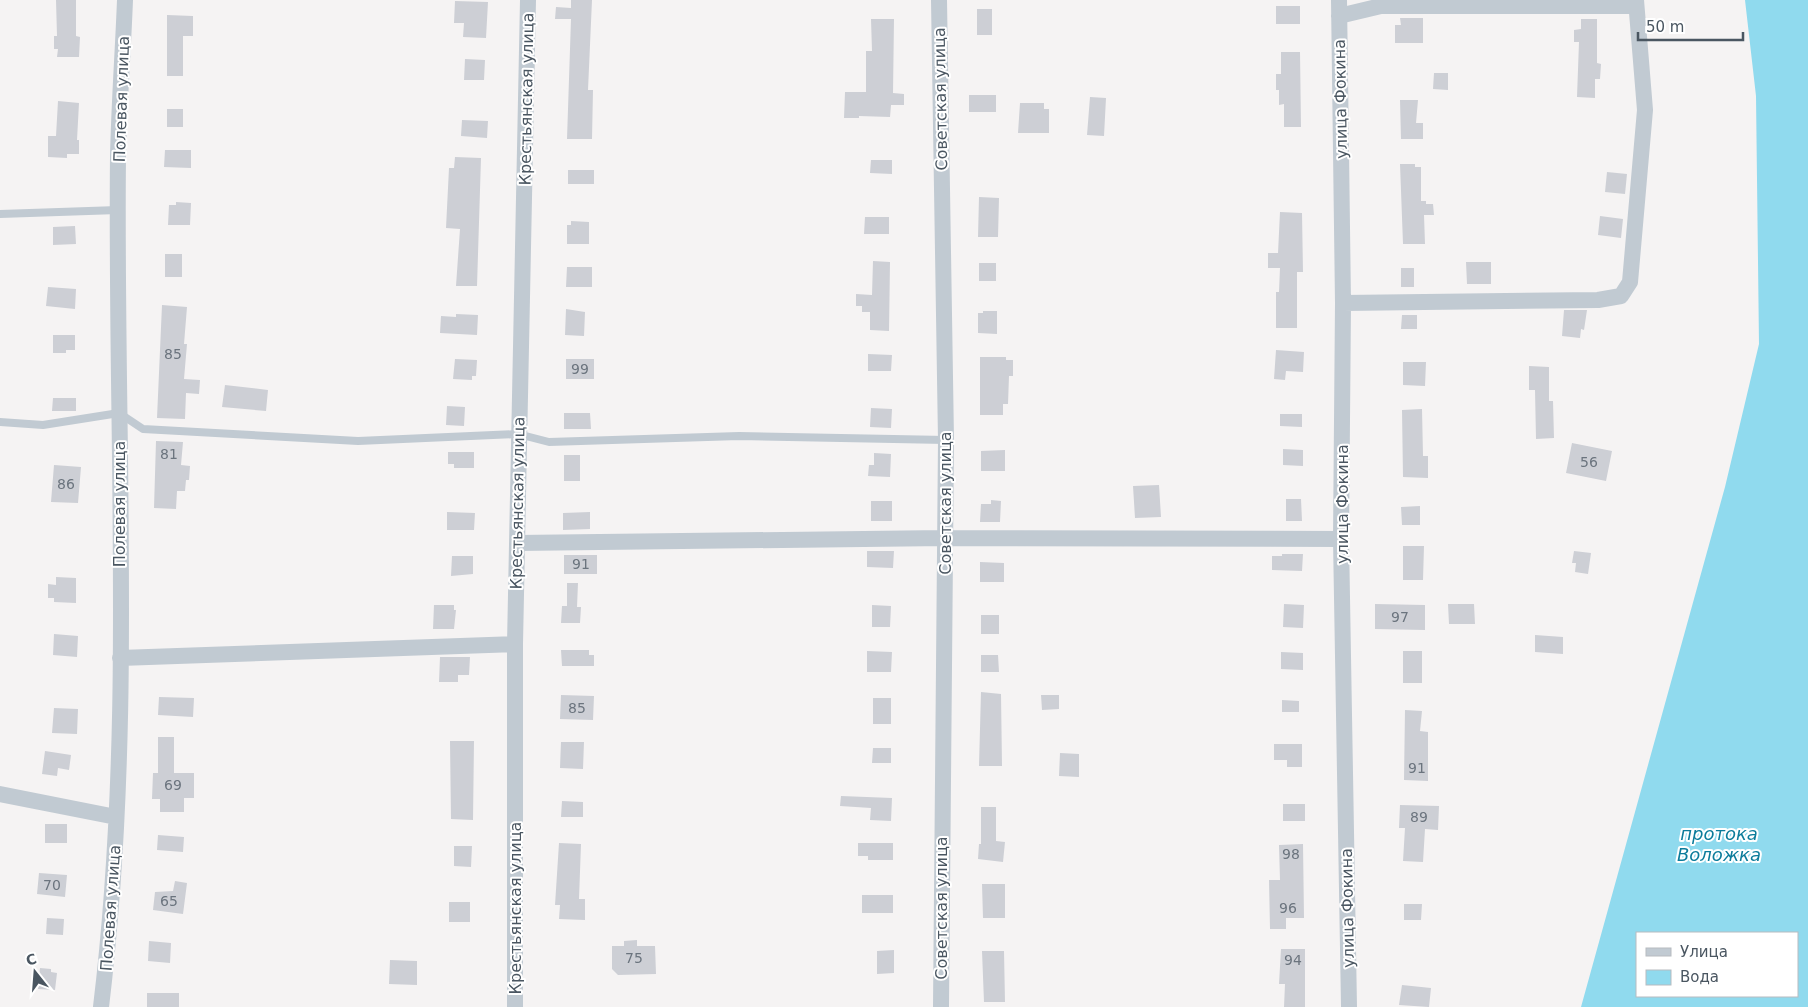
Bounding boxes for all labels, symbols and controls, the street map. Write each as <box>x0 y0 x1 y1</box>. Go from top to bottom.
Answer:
scale bar <box>1638 10 1743 42</box>
street label: Крестьянская улица <box>515 12 538 186</box>
text: 50 m <box>1646 18 1684 36</box>
street label: Советская улица <box>930 27 951 171</box>
street label: Полевая улица <box>110 35 133 163</box>
street label: улица Фокина <box>1330 39 1351 159</box>
house number: 85 <box>164 346 182 362</box>
house number: 99 <box>571 361 589 377</box>
street label: Крестьянская улица <box>506 416 529 590</box>
street label: Советская улица <box>936 431 955 575</box>
street label: Полевая улица <box>110 441 129 567</box>
street label: улица Фокина <box>1333 444 1352 564</box>
house number: 81 <box>160 446 178 462</box>
house number: 56 <box>1580 454 1598 470</box>
house number: 86 <box>57 476 75 492</box>
house number: 91 <box>572 556 590 572</box>
house number: 97 <box>1391 609 1409 625</box>
house number: 85 <box>568 700 586 716</box>
house number: 91 <box>1408 760 1426 776</box>
house number: 69 <box>164 777 182 793</box>
house number: 89 <box>1410 809 1428 825</box>
street label: Крестьянская улица <box>506 822 525 994</box>
water label: протока Воложка <box>1677 823 1761 865</box>
street label: Советская улица <box>932 836 951 980</box>
street label: Полевая улица <box>97 844 124 972</box>
house number: 98 <box>1282 846 1300 862</box>
street label: улица Фокина <box>1337 848 1358 968</box>
house number: 70 <box>43 877 61 893</box>
house number: 65 <box>160 893 178 909</box>
house number: 96 <box>1279 900 1297 916</box>
legend <box>1636 932 1798 997</box>
text: Улица <box>1680 943 1728 961</box>
north arrow <box>10 947 60 997</box>
text: С <box>24 950 38 969</box>
house number: 75 <box>625 950 643 966</box>
house number: 94 <box>1284 952 1302 968</box>
text: Вода <box>1680 968 1719 986</box>

